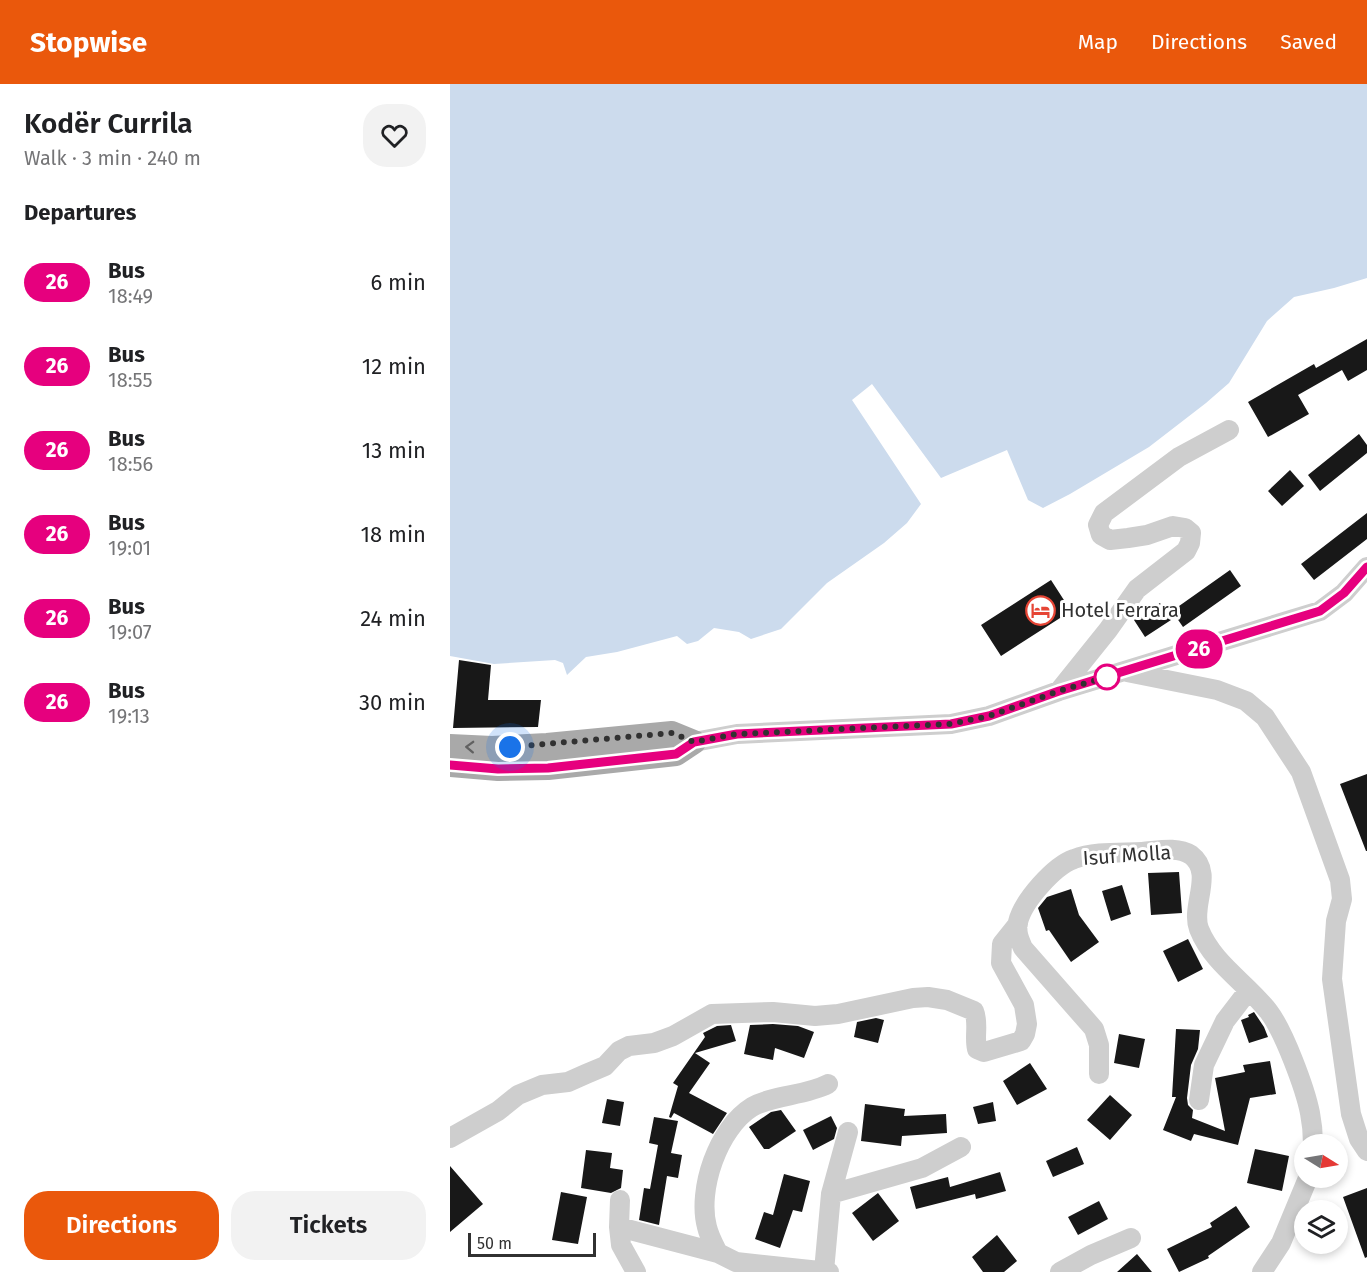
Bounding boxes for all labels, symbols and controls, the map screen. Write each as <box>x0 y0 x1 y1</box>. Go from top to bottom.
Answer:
text: Stopwise <box>30 26 147 59</box>
text: Map <box>1078 29 1118 55</box>
text: Directions <box>1151 29 1247 55</box>
text: Saved <box>1280 29 1337 55</box>
button: heart <box>363 104 426 167</box>
text: Kodër Currila <box>24 107 193 140</box>
text: Walk · 3 min · 240 m <box>24 146 201 170</box>
text: Departures <box>24 199 136 226</box>
text: Bus <box>108 257 145 284</box>
text: 26 <box>46 269 68 295</box>
text: 6 min <box>370 269 426 296</box>
text: 18:49 <box>108 284 153 308</box>
text: Bus <box>108 341 145 368</box>
text: 26 <box>46 353 68 379</box>
text: 12 min <box>362 353 426 380</box>
text: 18:55 <box>108 368 153 392</box>
text: Bus <box>108 425 145 452</box>
text: 26 <box>46 437 68 463</box>
text: 13 min <box>362 437 426 464</box>
text: 18:56 <box>108 452 153 476</box>
text: Bus <box>108 509 145 536</box>
text: 26 <box>46 521 68 547</box>
text: 18 min <box>361 521 426 548</box>
text: 19:01 <box>108 536 151 560</box>
text: Bus <box>108 593 145 620</box>
hotel icon: Hotel Ferrara <box>1024 594 1056 626</box>
place label: Hotel Ferrara <box>1061 598 1179 622</box>
text: 26 <box>46 605 68 631</box>
text: 24 min <box>360 605 426 632</box>
text: 19:07 <box>108 620 152 644</box>
line badge: 26 <box>1172 630 1226 668</box>
text: 26 <box>1188 636 1210 662</box>
unlabelled marker <box>1094 664 1120 690</box>
text: Bus <box>108 677 145 704</box>
text: 26 <box>46 689 68 715</box>
text: 30 min <box>359 689 426 716</box>
text: 19:13 <box>108 704 150 728</box>
your location <box>495 732 525 762</box>
one-way arrow <box>465 741 474 753</box>
street label: Isuf Molla <box>1082 840 1172 870</box>
north arrow <box>1294 1134 1348 1188</box>
map controls <box>1294 1134 1348 1254</box>
button: Directions <box>24 1191 219 1260</box>
button: Tickets <box>231 1191 426 1260</box>
button: layers <box>1294 1200 1348 1254</box>
scale bar <box>468 1230 596 1258</box>
text: 50 m <box>477 1234 512 1253</box>

